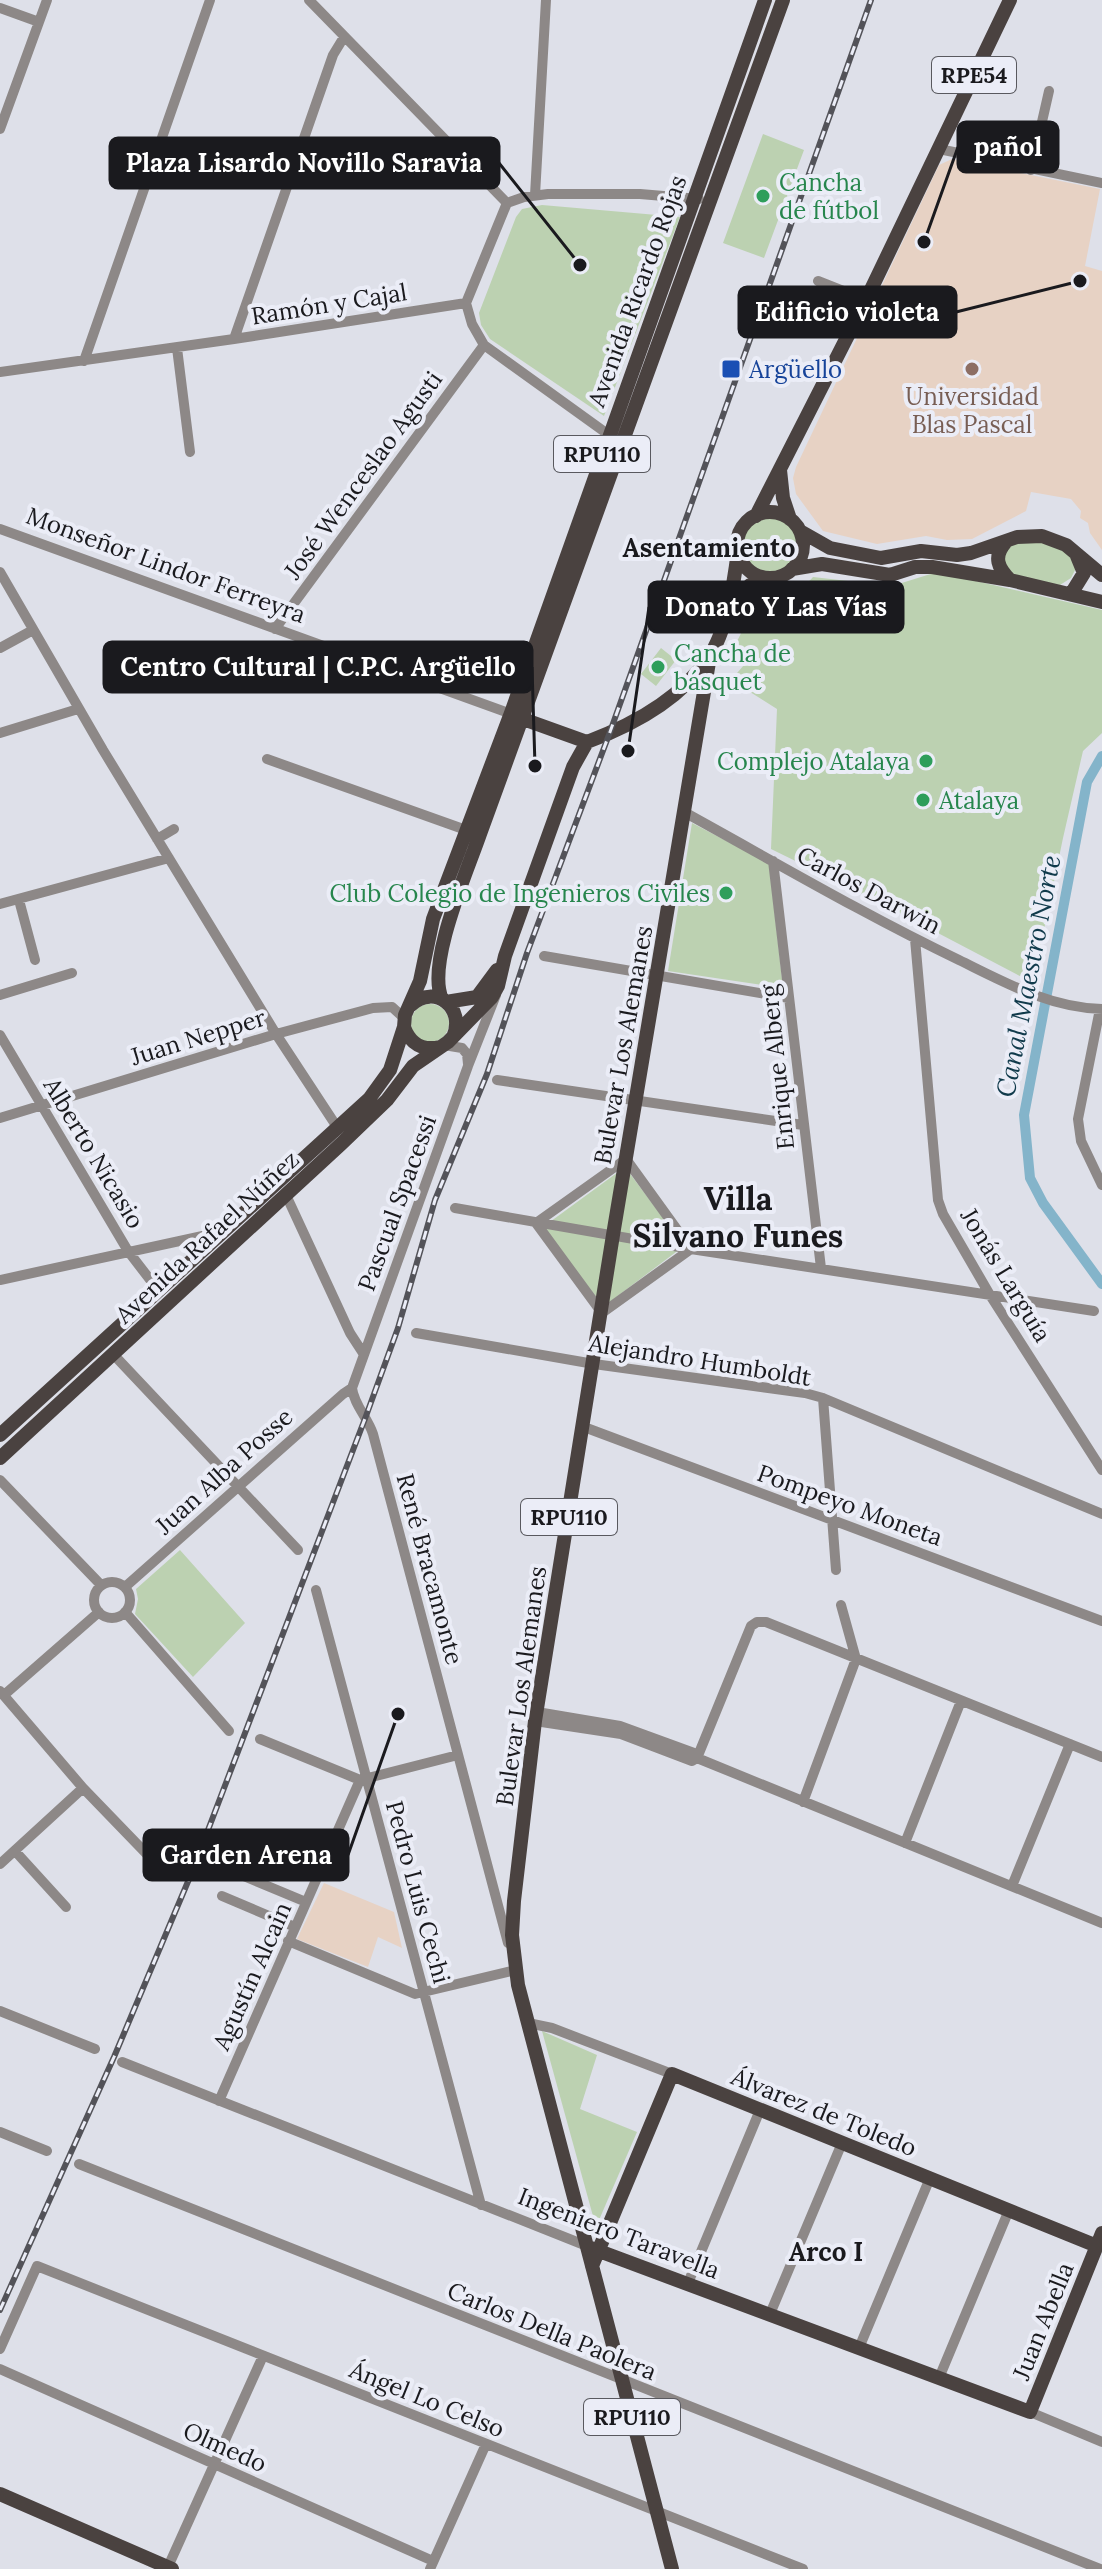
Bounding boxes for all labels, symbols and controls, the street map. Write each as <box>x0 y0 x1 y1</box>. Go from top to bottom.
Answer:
road number: RPE54 <box>932 57 1016 93</box>
callout: pañol <box>958 122 1058 172</box>
text: pañol <box>974 130 1042 163</box>
callout: Plaza Lisardo Novillo Saravia <box>110 138 499 188</box>
text: Plaza Lisardo Novillo Saravia <box>126 146 483 179</box>
place label: Cancha de fútbol <box>779 167 879 226</box>
street label: Avenida Ricardo Rojas <box>580 171 693 412</box>
marker: Cancha de fútbol <box>754 187 772 205</box>
street label: Ramón y Cajal <box>249 276 409 332</box>
callout: Edificio violeta <box>739 287 956 337</box>
text: Edificio violeta <box>755 295 940 328</box>
place label: Argüello <box>748 354 842 385</box>
marker: Argüello <box>720 358 742 380</box>
marker: Universidad Blas Pascal <box>963 360 981 378</box>
street label: José Wenceslao Agusti <box>277 365 449 586</box>
place label: Universidad Blas Pascal <box>905 381 1039 440</box>
road number: RPU110 <box>554 436 650 472</box>
street label: Monseñor Lindor Ferreyra <box>22 500 310 630</box>
district label: Asentamiento <box>623 531 795 564</box>
callout: Donato Y Las Vías <box>649 582 903 632</box>
text: Donato Y Las Vías <box>665 590 887 623</box>
place label: Cancha de básquet <box>674 638 791 697</box>
callout: Centro Cultural | C.P.C. Argüello <box>104 642 532 692</box>
text: Centro Cultural | C.P.C. Argüello <box>120 650 516 683</box>
marker: Cancha de básquet <box>649 658 667 676</box>
place label: Complejo Atalaya <box>717 746 910 777</box>
marker: Complejo Atalaya <box>917 752 935 770</box>
place label: Atalaya <box>938 785 1019 816</box>
marker: Atalaya <box>914 791 932 809</box>
street label: Carlos Darwin <box>792 839 946 941</box>
water label: Canal Maestro Norte <box>988 852 1068 1100</box>
place label: Club Colegio de Ingenieros Civiles <box>330 878 710 909</box>
marker: Club Colegio de Ingenieros Civiles <box>717 884 735 902</box>
street label: Bulevar Los Alemanes <box>587 923 659 1167</box>
street label: Enrique Alberg <box>753 982 801 1151</box>
street label: Juan Nepper <box>126 1002 270 1073</box>
street label: Alberto Nicasio <box>36 1071 151 1234</box>
street label: Pascual Spacessi <box>351 1111 443 1295</box>
street label: Avenida Rafael Núñez <box>108 1144 305 1331</box>
district label: Villa Silvano Funes <box>633 1178 843 1256</box>
street label: Jonás Larguía <box>953 1201 1058 1348</box>
street label: Alejandro Humboldt <box>586 1327 814 1393</box>
street label: Juan Alba Posse <box>148 1401 299 1542</box>
street label: Pompeyo Moneta <box>753 1457 947 1553</box>
street label: René Bracamonte <box>390 1470 470 1668</box>
road number: RPU110 <box>521 1499 617 1535</box>
street label: Bulevar Los Alemanes <box>489 1564 553 1808</box>
street label: Pedro Luis Cechi <box>379 1797 457 1987</box>
callout: Garden Arena <box>144 1830 348 1880</box>
text: Garden Arena <box>160 1838 332 1871</box>
street label: Agustín Alcain <box>205 1897 298 2056</box>
street label: Álvarez de Toledo <box>726 2060 921 2163</box>
street label: Ingeniero Taravella <box>514 2180 724 2286</box>
district label: Arco I <box>789 2235 863 2268</box>
street label: Juan Abella <box>1005 2258 1081 2385</box>
street label: Carlos Della Paolera <box>443 2275 661 2387</box>
street label: Ángel Lo Celso <box>344 2353 509 2444</box>
road number: RPU110 <box>584 2399 680 2435</box>
street label: Olmedo <box>178 2415 272 2479</box>

